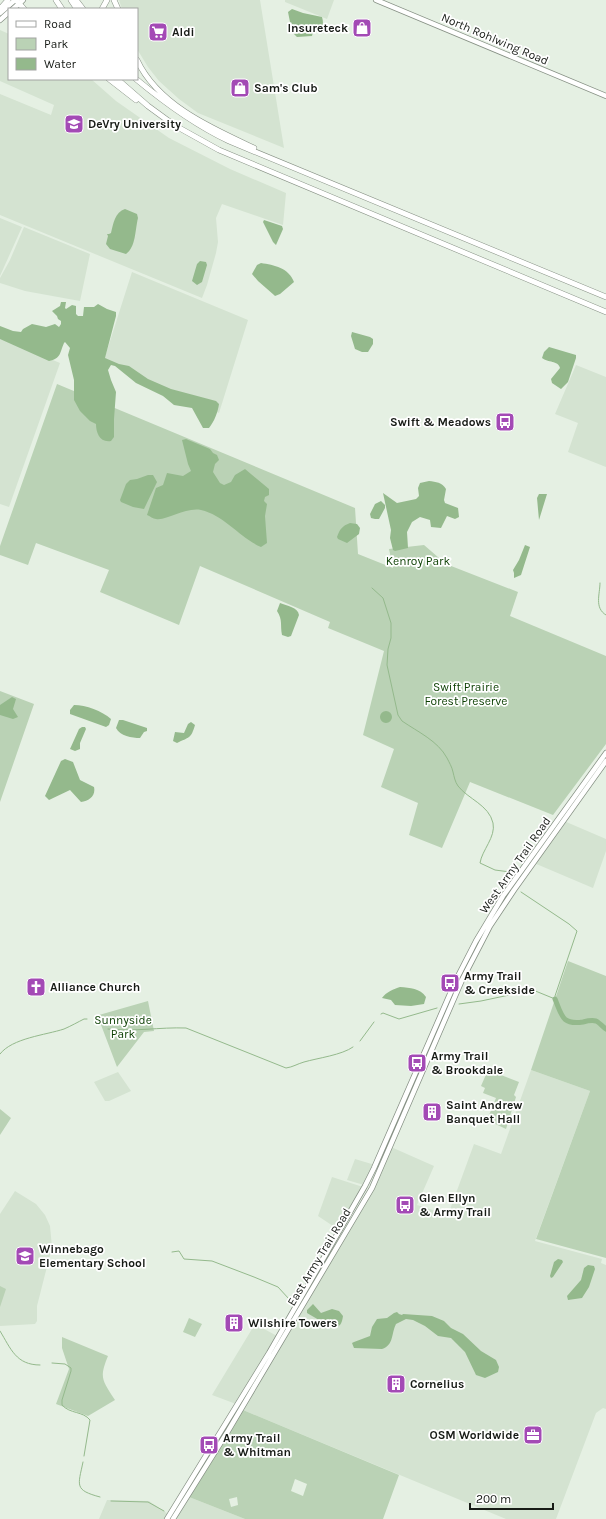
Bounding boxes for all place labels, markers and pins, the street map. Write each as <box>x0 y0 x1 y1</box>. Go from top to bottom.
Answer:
shop icon: Insureteck <box>351 17 373 39</box>
supermarket icon: Aldi <box>147 21 169 43</box>
place label: Insureteck <box>287 21 348 35</box>
place label: Aldi <box>172 25 194 39</box>
shop icon: Sam's Club <box>229 77 251 99</box>
place label: Sam's Club <box>254 81 318 95</box>
school or university icon: DeVry University <box>63 113 85 135</box>
place label: DeVry University <box>88 117 181 131</box>
bus stop icon: Swift & Meadows <box>494 411 516 433</box>
place label: Swift & Meadows <box>390 415 491 429</box>
place label: Army Trail & Creekside <box>464 969 535 997</box>
bus stop icon: Army Trail & Creekside <box>439 972 461 994</box>
church icon: Alliance Church <box>25 976 47 998</box>
place label: Alliance Church <box>50 980 140 994</box>
place label: Army Trail & Brookdale <box>431 1049 503 1077</box>
bus stop icon: Army Trail & Brookdale <box>406 1052 428 1074</box>
place label: Saint Andrew Banquet Hall <box>446 1098 522 1126</box>
building icon: Saint Andrew Banquet Hall <box>421 1101 443 1123</box>
place label: Glen Ellyn & Army Trail <box>419 1191 491 1219</box>
bus stop icon: Glen Ellyn & Army Trail <box>394 1194 416 1216</box>
place label: Winnebago Elementary School <box>39 1242 146 1270</box>
school or university icon: Winnebago Elementary School <box>14 1245 36 1267</box>
building icon: Wilshire Towers <box>223 1312 245 1334</box>
place label: Wilshire Towers <box>248 1316 337 1330</box>
building icon: Cornelius <box>385 1373 407 1395</box>
place label: Cornelius <box>410 1377 464 1391</box>
office icon: OSM Worldwide <box>522 1424 544 1446</box>
place label: OSM Worldwide <box>429 1428 519 1442</box>
place label: Army Trail & Whitman <box>223 1431 291 1459</box>
bus stop icon: Army Trail & Whitman <box>198 1434 220 1456</box>

